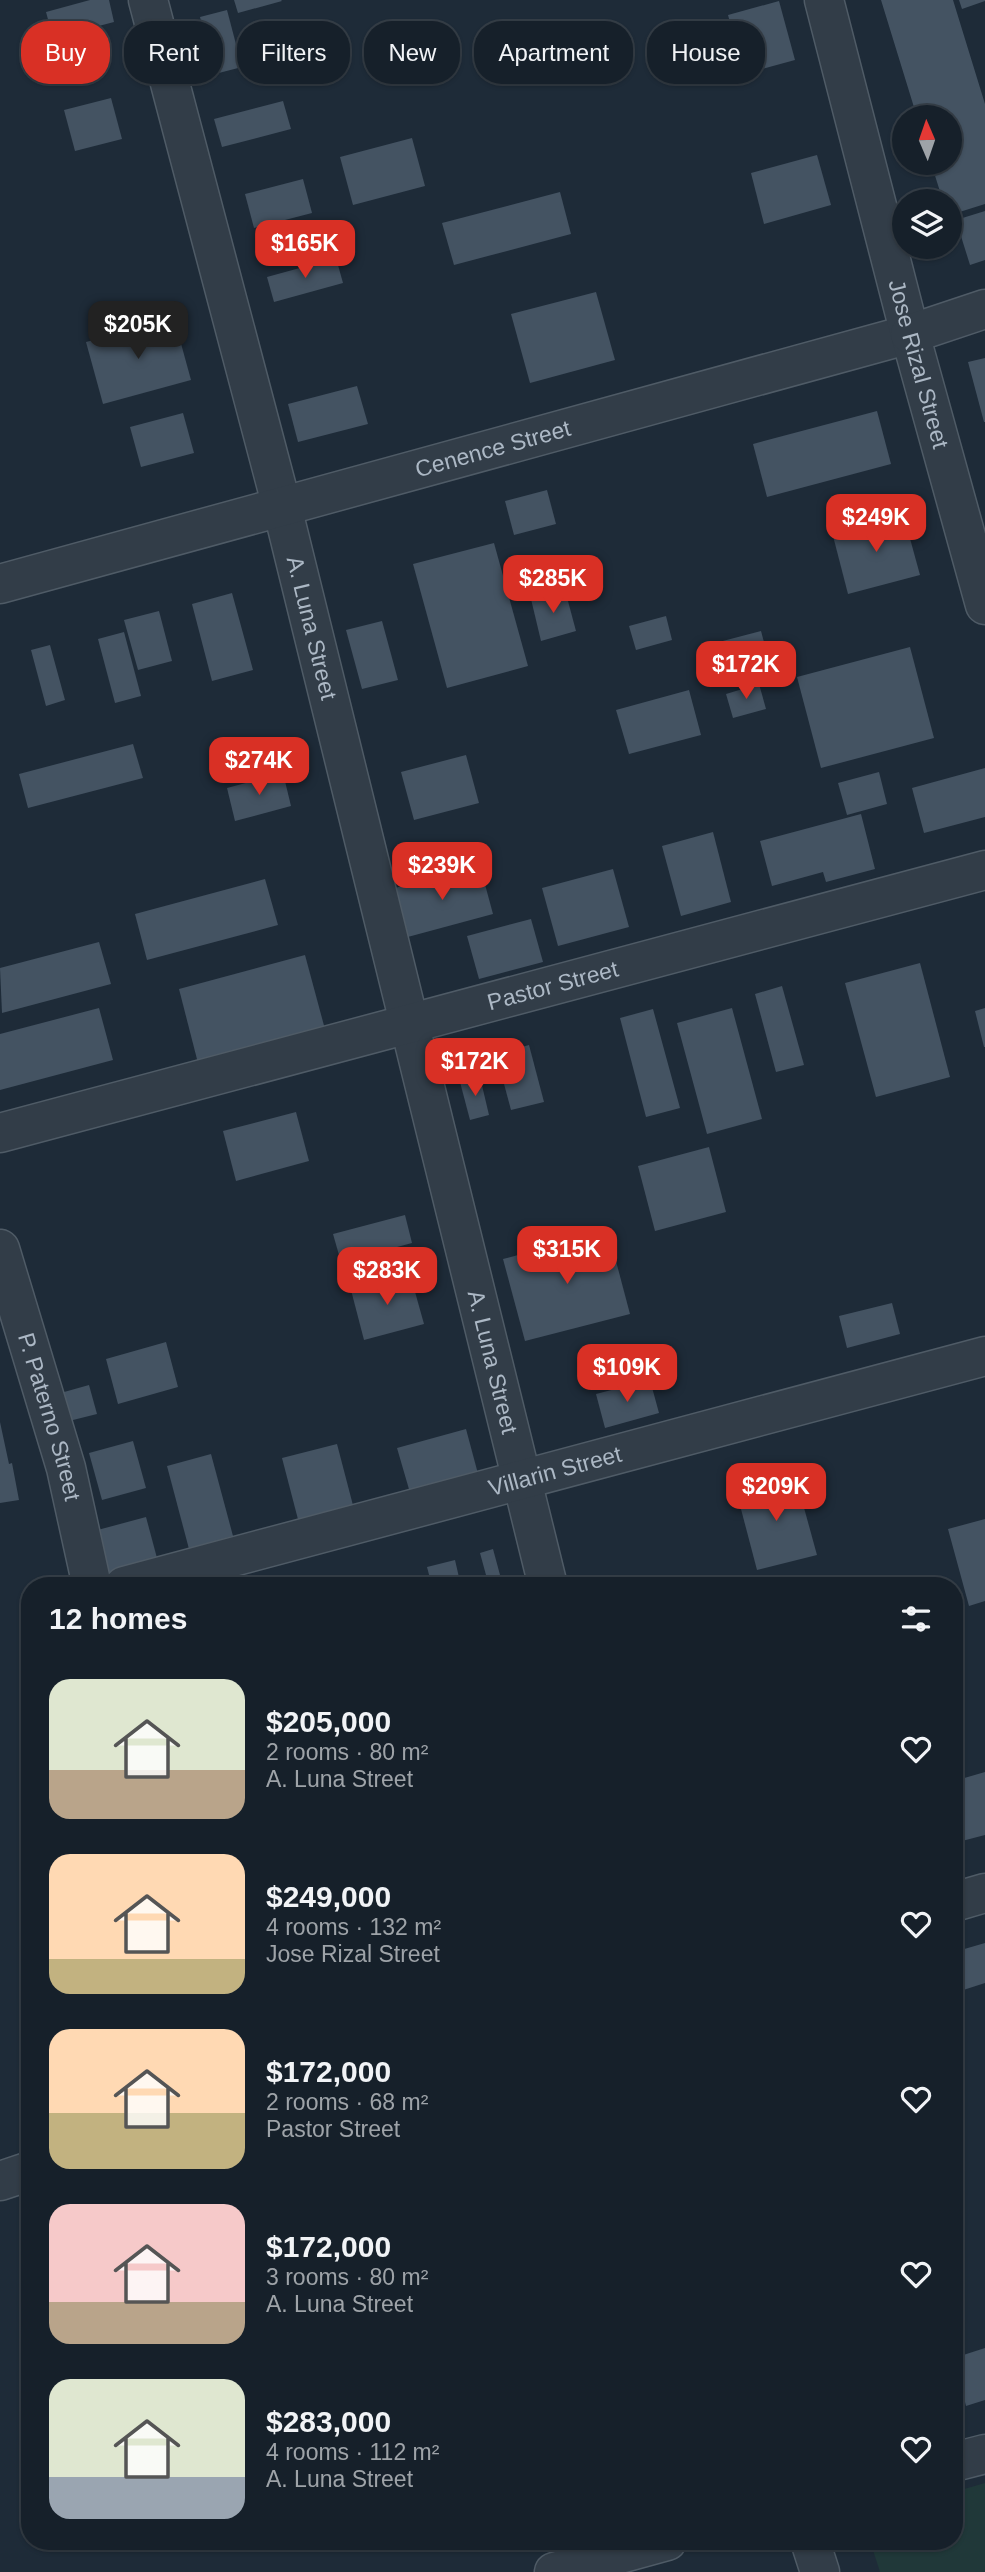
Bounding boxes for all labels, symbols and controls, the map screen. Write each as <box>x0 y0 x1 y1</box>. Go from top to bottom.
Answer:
chip: Buy <box>21 21 110 84</box>
chip: Rent <box>124 21 223 84</box>
chip: Filters <box>237 21 350 84</box>
chip: New <box>364 21 460 84</box>
chip: Apartment <box>474 21 633 84</box>
chip: House <box>647 21 765 84</box>
north arrow <box>892 105 962 175</box>
map controls <box>892 105 962 259</box>
button: layers <box>892 189 962 259</box>
pin: $165K <box>256 220 354 280</box>
text: $165K <box>271 230 339 256</box>
street label: Jose Rizal Street <box>883 277 954 452</box>
pin: $205K <box>89 302 187 361</box>
text: $205K <box>104 311 172 337</box>
street label: Cenence Street <box>412 415 574 482</box>
pin: $249K <box>827 494 925 554</box>
text: $249K <box>842 504 910 530</box>
street label: A. Luna Street <box>282 553 342 703</box>
pin: $285K <box>504 556 602 615</box>
text: $285K <box>519 565 587 591</box>
pin: $172K <box>697 642 795 701</box>
text: $172K <box>712 651 780 677</box>
pin: $274K <box>210 738 308 797</box>
text: $274K <box>225 747 293 773</box>
pin: $239K <box>393 842 491 902</box>
text: $239K <box>408 852 476 878</box>
street label: Pastor Street <box>484 955 621 1015</box>
pin: $172K <box>426 1038 524 1098</box>
text: $172K <box>441 1048 509 1074</box>
pin: $315K <box>518 1226 616 1286</box>
text: $315K <box>533 1236 601 1262</box>
pin: $283K <box>338 1248 436 1307</box>
text: $283K <box>353 1257 421 1283</box>
street label: A. Luna Street <box>463 1287 523 1437</box>
street label: P. Paterno Street <box>13 1330 86 1504</box>
pin: $109K <box>578 1344 676 1404</box>
text: $109K <box>593 1354 661 1380</box>
street label: Villarin Street <box>486 1441 625 1501</box>
pin: $209K <box>727 1464 825 1523</box>
text: $209K <box>742 1473 810 1499</box>
icon: filters <box>897 1600 935 1638</box>
text: 12 homes <box>49 1602 187 1635</box>
text: $205,000 <box>266 1705 391 1738</box>
icon: home <box>105 1707 189 1791</box>
icon: heart <box>897 1730 935 1768</box>
text: 2 rooms · 80 m² <box>266 1739 428 1765</box>
text: A. Luna Street <box>266 1766 413 1792</box>
text: $249,000 <box>266 1880 391 1913</box>
icon: home <box>105 1882 189 1966</box>
icon: heart <box>897 1905 935 1943</box>
text: 4 rooms · 132 m² <box>266 1914 441 1940</box>
text: Jose Rizal Street <box>266 1941 440 1967</box>
text: $172,000 <box>266 2055 391 2088</box>
icon: home <box>105 2057 189 2141</box>
icon: heart <box>897 2080 935 2118</box>
text: 2 rooms · 68 m² <box>266 2089 428 2115</box>
text: Pastor Street <box>266 2116 400 2142</box>
text: $172,000 <box>266 2230 391 2263</box>
icon: home <box>105 2232 189 2316</box>
icon: heart <box>897 2255 935 2293</box>
text: 3 rooms · 80 m² <box>266 2264 428 2290</box>
text: A. Luna Street <box>266 2291 413 2317</box>
text: $283,000 <box>266 2405 391 2438</box>
icon: home <box>105 2407 189 2491</box>
icon: heart <box>897 2430 935 2468</box>
text: 4 rooms · 112 m² <box>266 2439 439 2465</box>
text: A. Luna Street <box>266 2466 413 2492</box>

